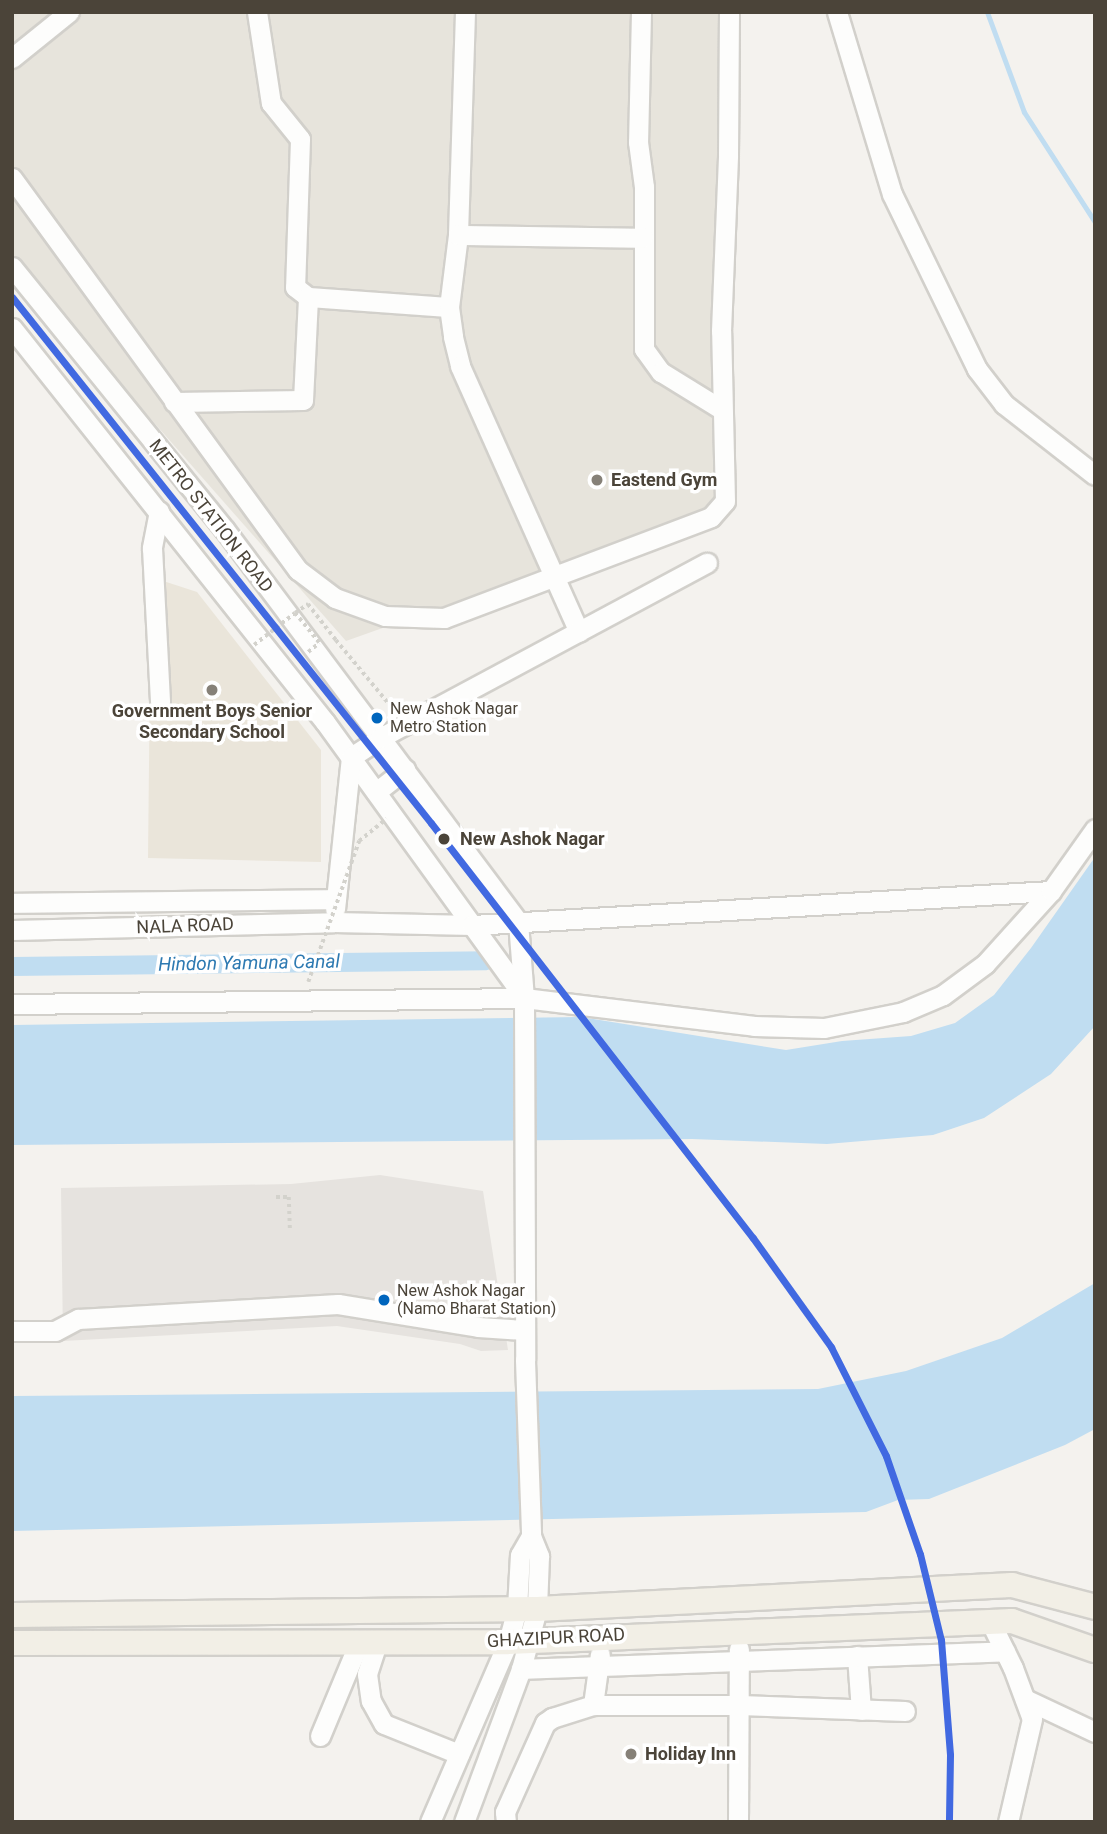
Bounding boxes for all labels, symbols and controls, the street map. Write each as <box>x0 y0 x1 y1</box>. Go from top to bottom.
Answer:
street label: METRO STATION ROAD <box>145 435 277 597</box>
place label: Eastend Gym <box>611 469 717 491</box>
marker: Eastend Gym <box>589 472 605 488</box>
marker: Government Boys Senior Secondary School <box>204 682 220 698</box>
place label: New Ashok Nagar Metro Station <box>390 699 518 737</box>
place label: Government Boys Senior Secondary School <box>112 701 312 744</box>
marker: New Ashok Nagar Metro Station <box>370 711 384 725</box>
place label: New Ashok Nagar <box>460 828 605 850</box>
marker: New Ashok Nagar <box>434 829 454 849</box>
street label: NALA ROAD <box>136 914 234 938</box>
water label: Hindon Yamuna Canal <box>158 950 340 976</box>
place label: New Ashok Nagar (Namo Bharat Station) <box>397 1281 556 1319</box>
marker: New Ashok Nagar (Namo Bharat Station) <box>377 1293 391 1307</box>
street label: GHAZIPUR ROAD <box>486 1624 626 1652</box>
place label: Holiday Inn <box>645 1743 736 1765</box>
marker: Holiday Inn <box>623 1746 639 1762</box>

